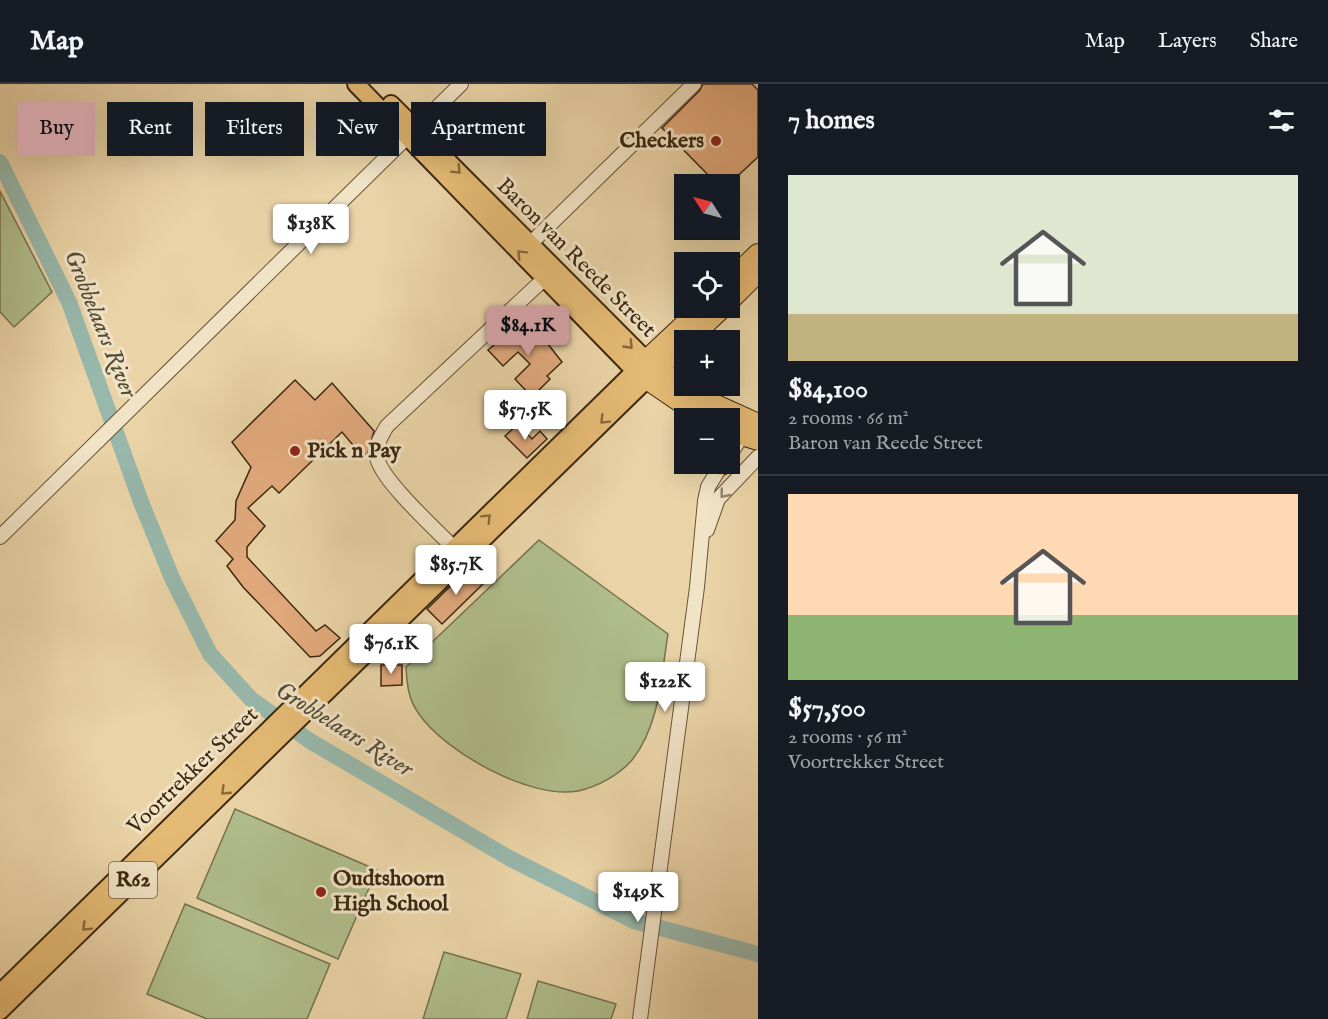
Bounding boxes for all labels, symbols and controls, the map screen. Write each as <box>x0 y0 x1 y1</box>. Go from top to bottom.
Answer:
text: Map <box>30 24 84 59</box>
text: Map <box>1085 28 1125 55</box>
text: Layers <box>1158 28 1217 55</box>
text: Share <box>1250 28 1298 55</box>
chip: Buy <box>18 102 95 156</box>
chip: Rent <box>107 102 193 156</box>
chip: Filters <box>205 102 304 156</box>
chip: New <box>316 102 399 156</box>
chip: Apartment <box>411 102 546 156</box>
text: 7 homes <box>788 104 875 137</box>
icon: filters <box>1265 104 1298 137</box>
place label: Checkers <box>620 127 704 155</box>
marker: Checkers <box>709 134 723 148</box>
one-way arrow <box>450 163 461 174</box>
street label: Baron van Reede Street <box>490 172 662 344</box>
north arrow <box>674 174 740 240</box>
map controls <box>674 174 740 474</box>
pin: $138K <box>269 204 353 255</box>
text: $138K <box>287 211 335 236</box>
icon: home <box>989 214 1097 322</box>
water label: Grobbelaars River <box>56 246 144 404</box>
one-way arrow <box>517 250 528 260</box>
button: locate <box>674 252 740 318</box>
pin: $84.1K <box>479 306 577 357</box>
text: $84.1K <box>500 313 556 338</box>
button: + <box>674 330 740 396</box>
one-way arrow <box>622 338 633 348</box>
text: $84,100 <box>788 373 868 406</box>
pin: $57.5K <box>476 390 574 441</box>
text: $57.5K <box>498 397 552 422</box>
text: 2 rooms · 66 m² <box>788 406 909 431</box>
button: − <box>674 408 740 474</box>
one-way arrow <box>600 413 611 424</box>
text: Baron van Reede Street <box>788 431 983 456</box>
place label: Pick n Pay <box>307 437 402 465</box>
marker: Pick n Pay <box>288 444 302 458</box>
one-way arrow <box>720 487 731 498</box>
one-way arrow <box>479 514 490 525</box>
icon: home <box>989 533 1097 641</box>
pin: $85.7K <box>407 545 505 596</box>
text: $85.7K <box>429 552 483 577</box>
pin: $76.1K <box>342 624 440 675</box>
text: $76.1K <box>363 631 419 656</box>
pin: $122K <box>623 662 707 713</box>
text: $122K <box>639 669 691 694</box>
water label: Grobbelaars River <box>269 675 420 786</box>
text: $57,500 <box>788 692 866 725</box>
street label: Voortrekker Street <box>121 701 265 841</box>
text: 2 rooms · 56 m² <box>788 725 907 750</box>
text: Voortrekker Street <box>788 750 944 775</box>
one-way arrow <box>222 784 232 795</box>
road number: R62 <box>109 862 157 898</box>
place label: Oudtshoorn High School <box>333 865 449 918</box>
pin: $149K <box>596 872 680 923</box>
text: $149K <box>612 879 664 904</box>
marker: Oudtshoorn High School <box>314 885 328 899</box>
one-way arrow <box>82 920 92 931</box>

